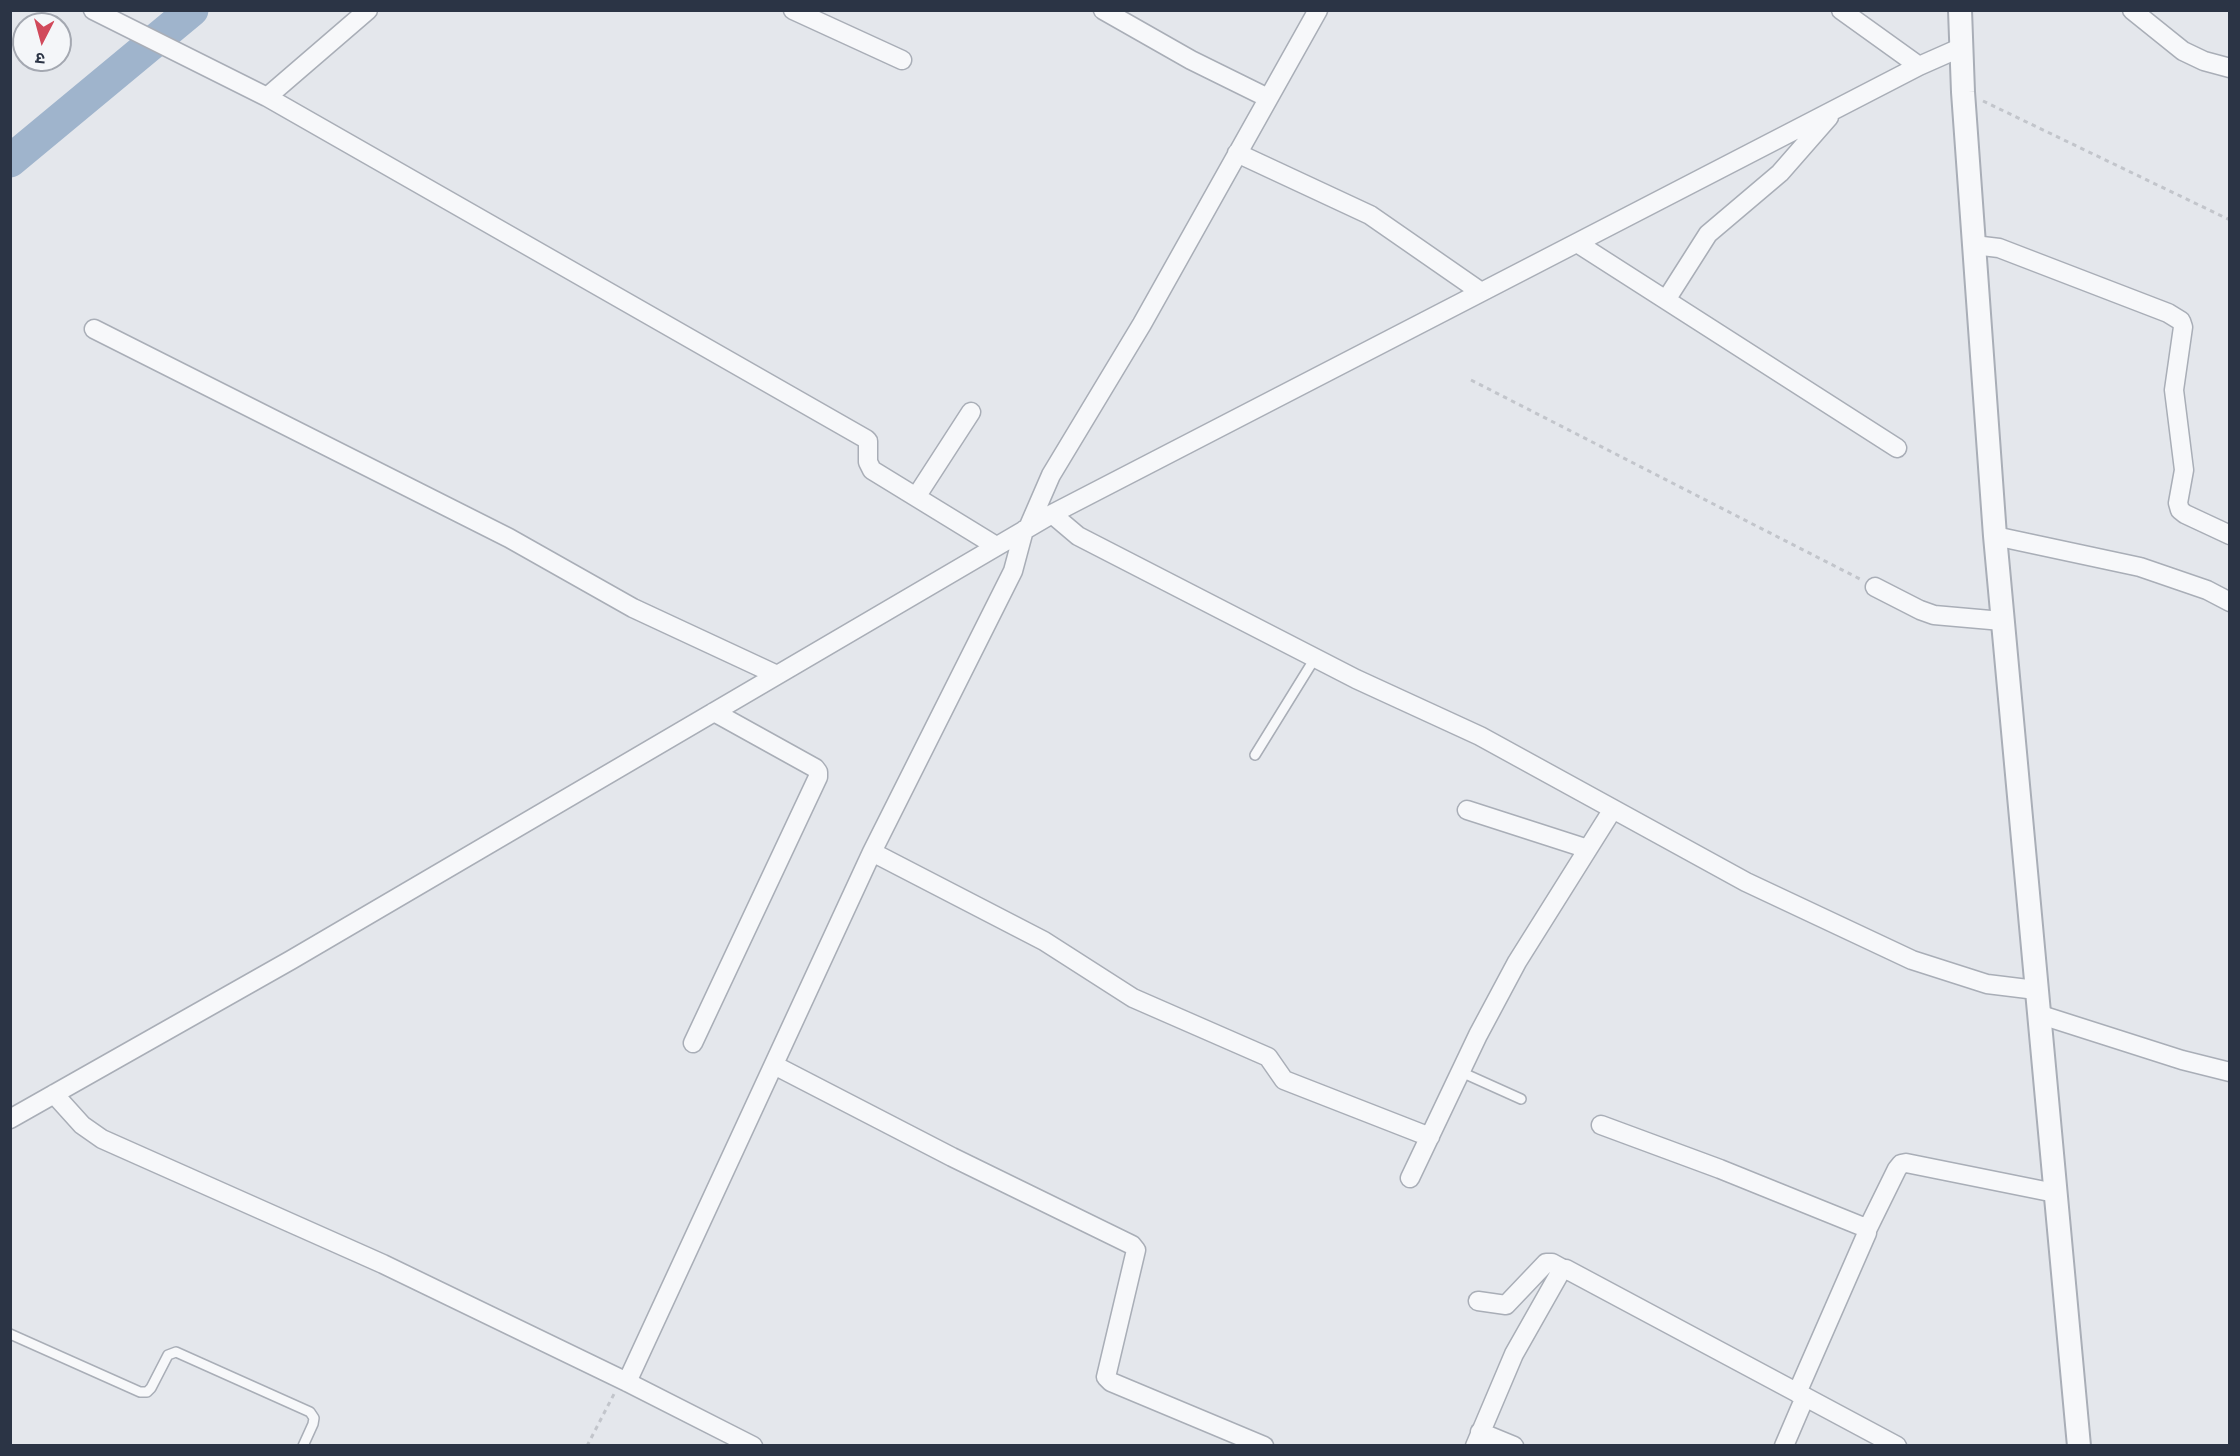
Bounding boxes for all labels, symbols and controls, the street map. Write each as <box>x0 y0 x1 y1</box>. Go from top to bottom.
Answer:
north arrow <box>12 12 72 72</box>
text: उ <box>34 46 46 70</box>

